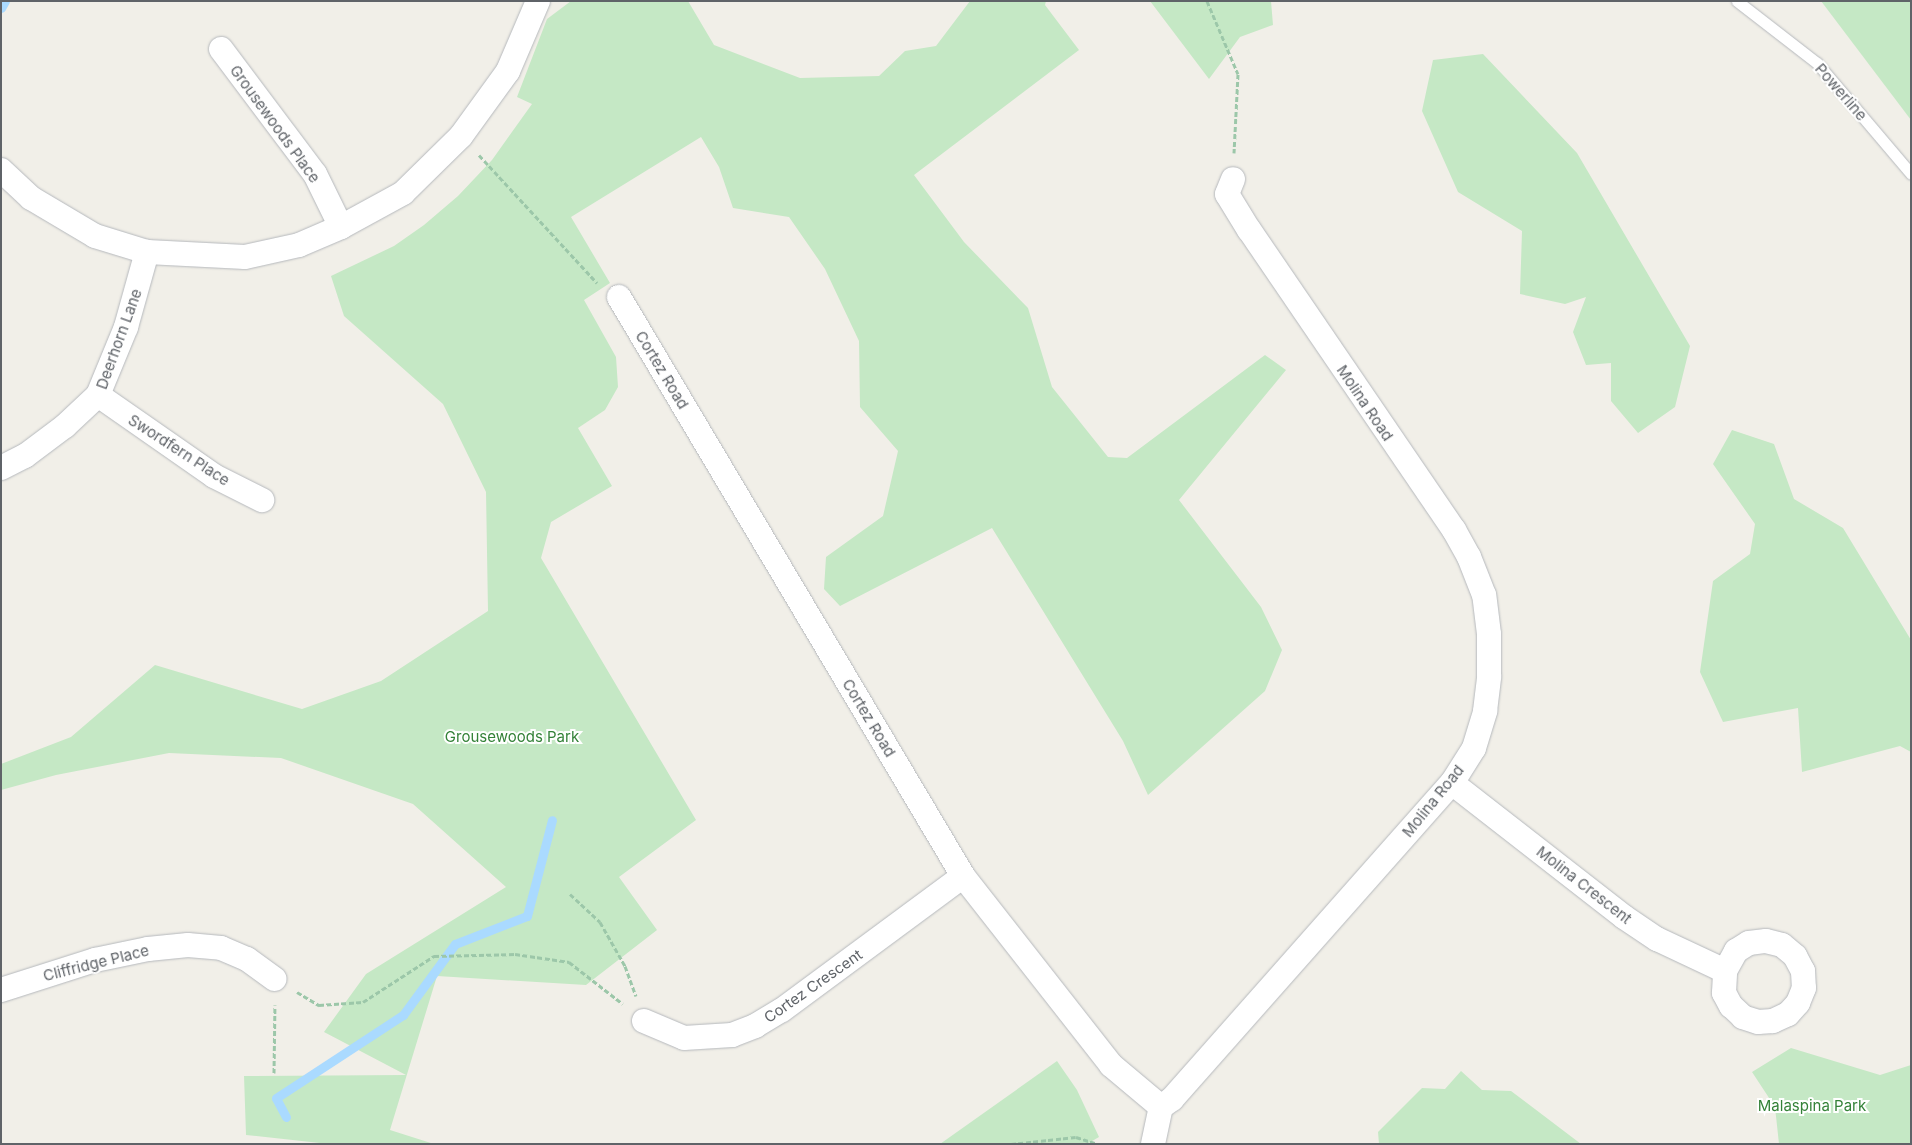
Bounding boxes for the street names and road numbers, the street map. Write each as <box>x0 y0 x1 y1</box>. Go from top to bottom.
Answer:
street label: Powerline <box>1811 60 1871 124</box>
street label: Grousewoods Place <box>226 62 324 186</box>
street label: Deerhorn Lane <box>92 286 146 392</box>
street label: Cortez Road <box>632 328 692 412</box>
street label: Molina Road <box>1333 362 1397 444</box>
street label: Swordfern Place <box>125 411 233 489</box>
street label: Cortez Road <box>839 676 899 760</box>
street label: Molina Road <box>1398 761 1468 841</box>
street label: Molina Crescent <box>1533 842 1635 928</box>
street label: Cliffridge Place <box>41 941 151 985</box>
street label: Cortez Crescent <box>760 945 866 1027</box>

